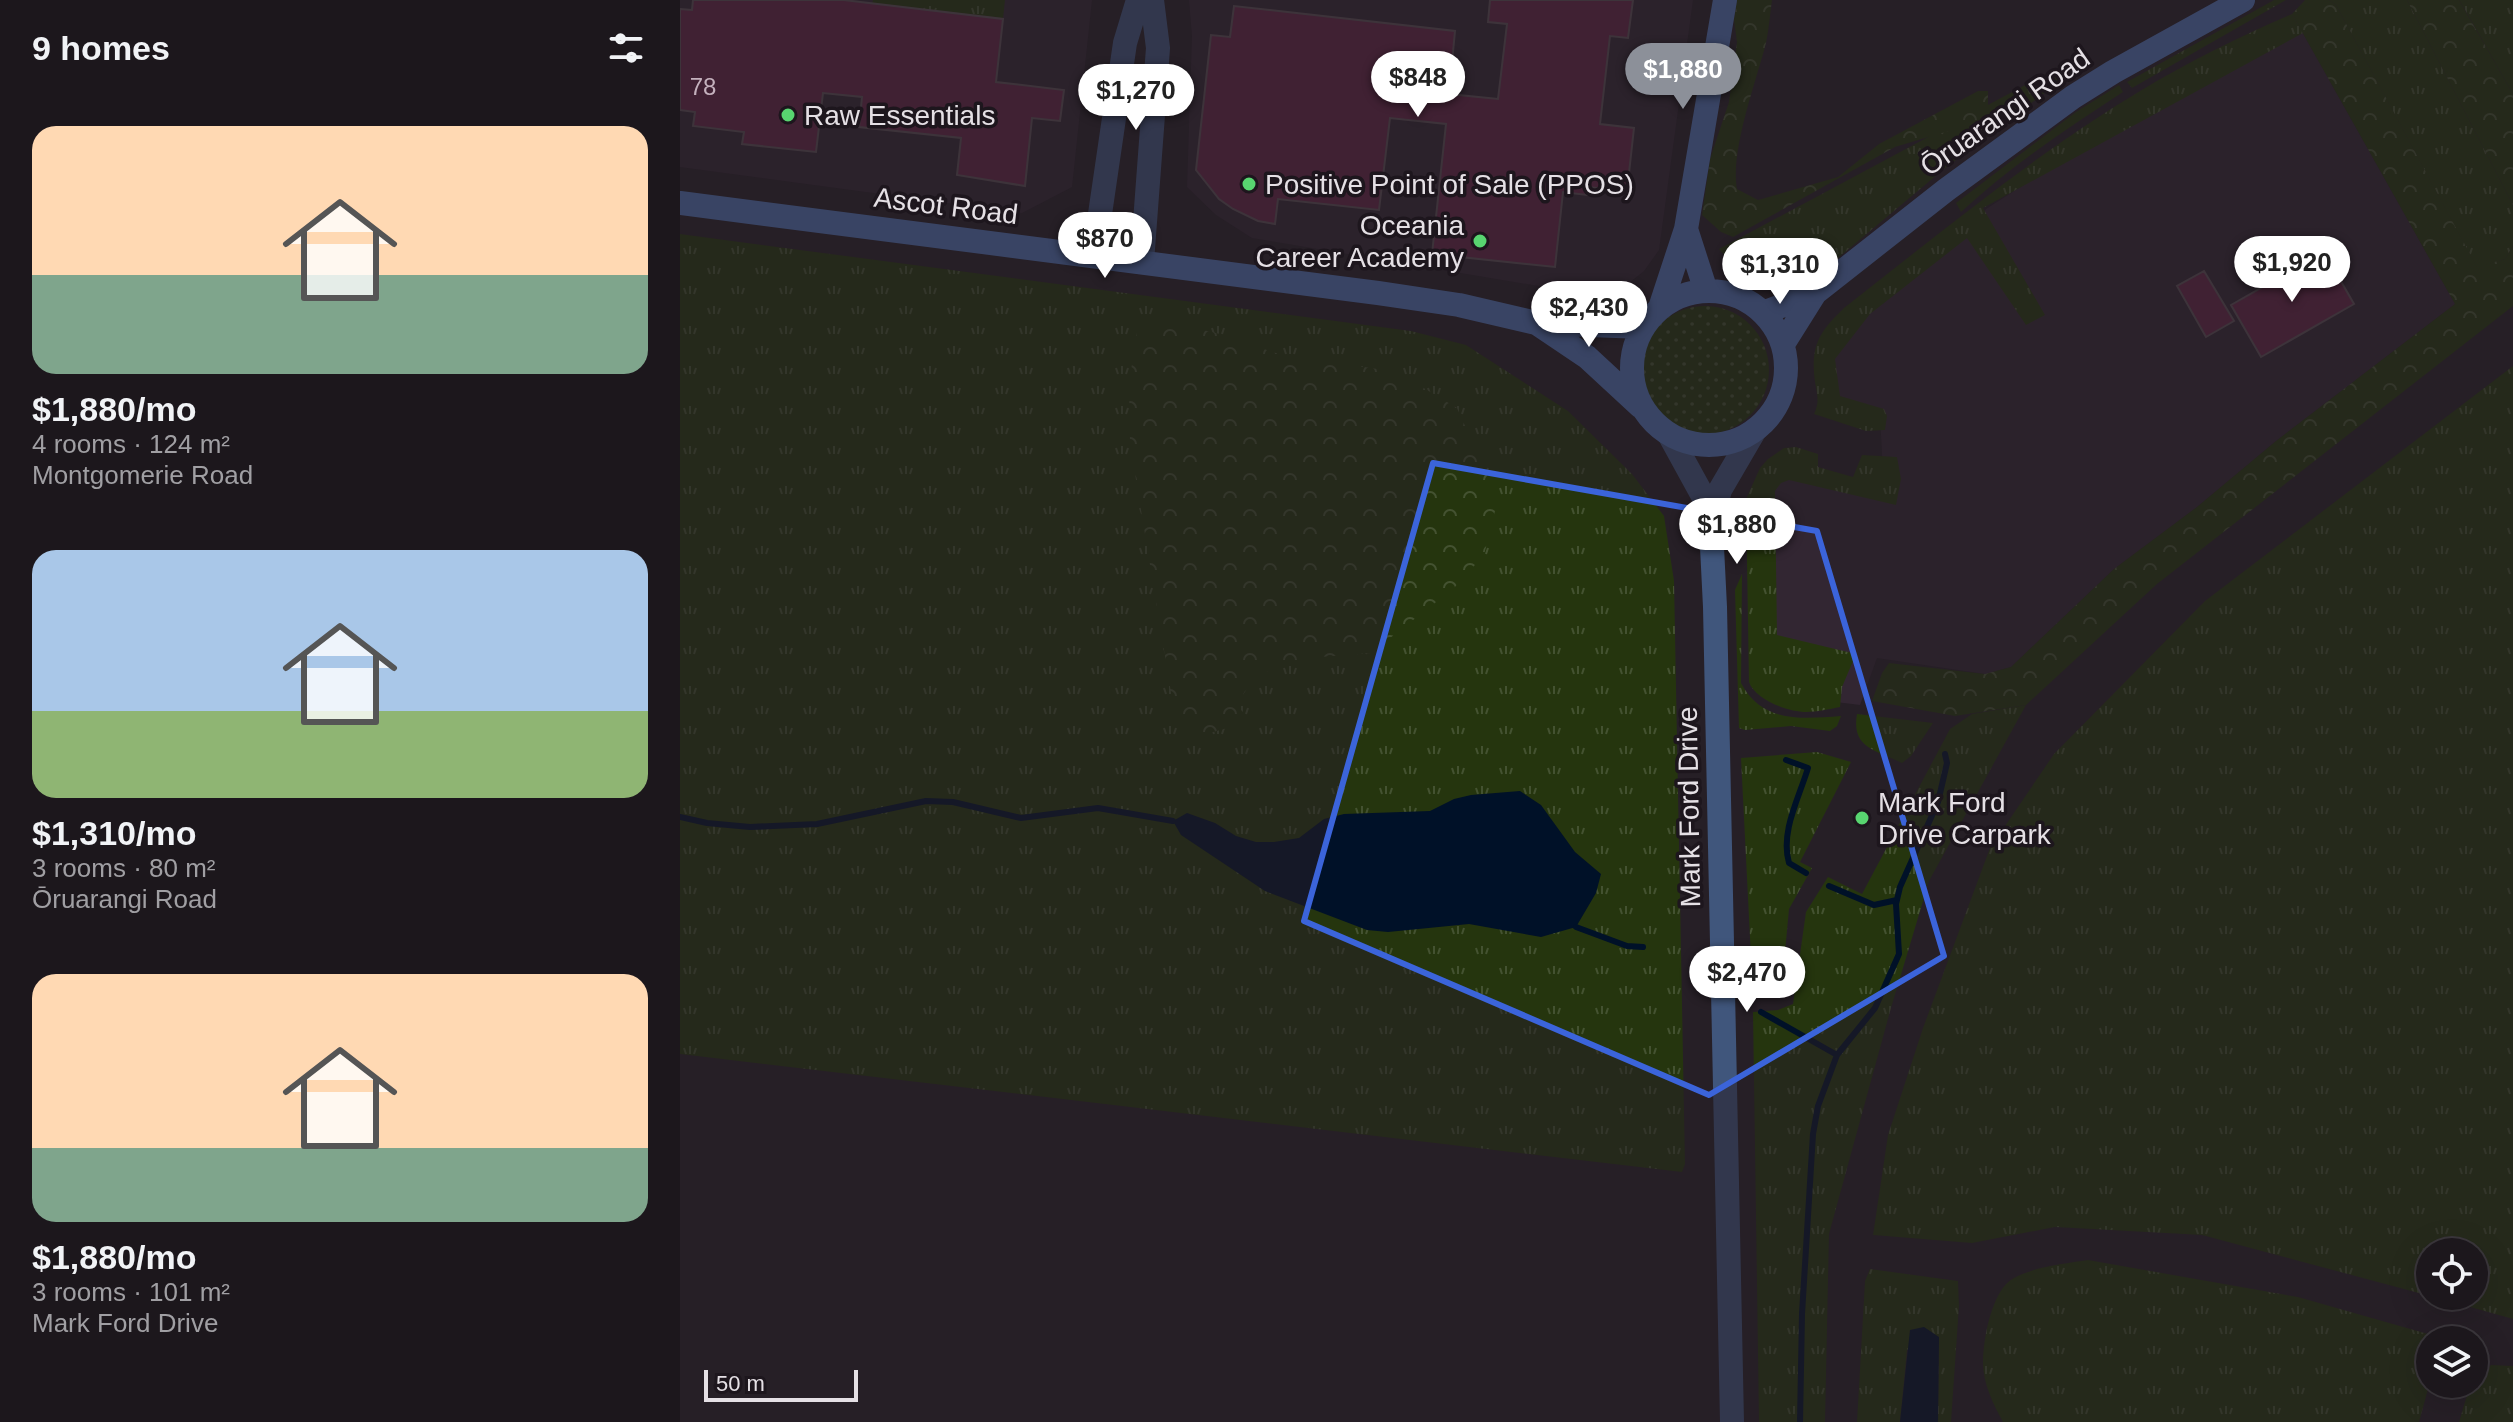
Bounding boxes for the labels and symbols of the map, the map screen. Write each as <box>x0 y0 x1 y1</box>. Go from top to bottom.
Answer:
street label: Ōruarangi Road <box>1915 42 2095 182</box>
pin: $1,880 <box>1618 43 1748 111</box>
pin: $848 <box>1371 51 1465 119</box>
pin: $1,270 <box>1071 64 1201 132</box>
house number: 78 <box>690 73 716 100</box>
place label: Raw Essentials <box>804 100 995 131</box>
marker: Raw Essentials <box>779 106 797 124</box>
place label: Positive Point of Sale (PPOS) <box>1265 169 1634 200</box>
marker: Positive Point of Sale (PPOS) <box>1240 175 1258 193</box>
street label: Ascot Road <box>872 182 1020 230</box>
place label: Oceania Career Academy <box>1255 210 1464 273</box>
pin: $870 <box>1058 212 1152 280</box>
marker: Oceania Career Academy <box>1471 232 1489 250</box>
pin: $1,920 <box>2227 236 2357 304</box>
pin: $1,310 <box>1715 238 1845 306</box>
pin: $2,430 <box>1524 281 1654 349</box>
pin: $1,880 <box>1672 498 1802 566</box>
street label: Mark Ford Drive <box>1672 706 1706 908</box>
place label: Mark Ford Drive Carpark <box>1878 787 2052 850</box>
marker: Mark Ford Drive Carpark <box>1853 809 1871 827</box>
pin: $2,470 <box>1682 946 1812 1014</box>
scale bar <box>704 1366 858 1402</box>

